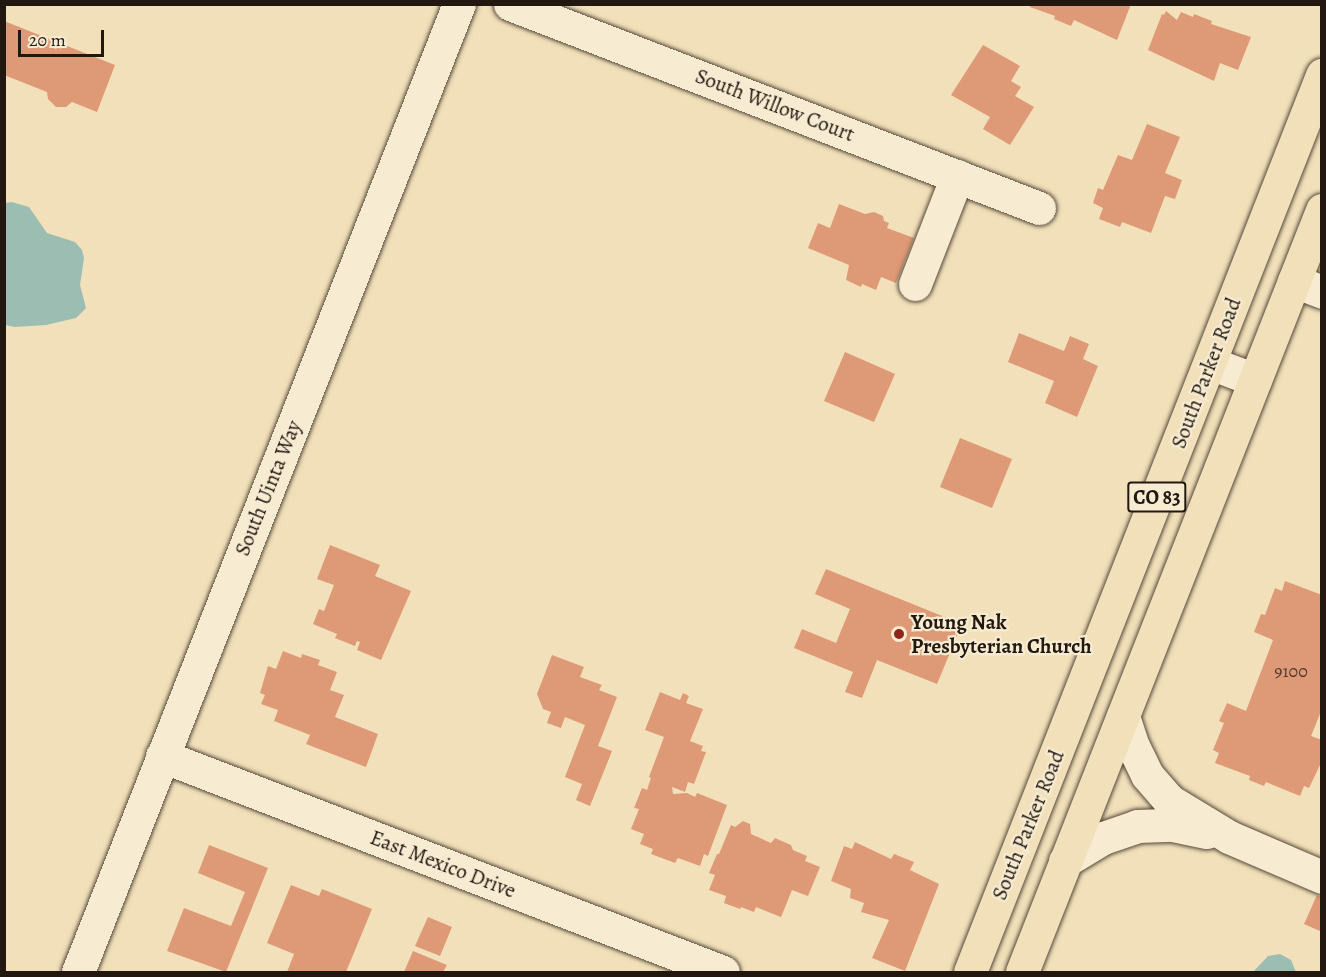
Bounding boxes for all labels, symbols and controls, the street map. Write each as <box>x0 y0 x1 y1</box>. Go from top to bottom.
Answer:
scale bar <box>21 18 106 56</box>
text: 20 m <box>29 28 66 52</box>
street label: South Willow Court <box>692 63 858 147</box>
street label: South Parker Road <box>1166 294 1246 452</box>
street label: South Uinta Way <box>229 417 307 559</box>
road number: CO 83 <box>1127 480 1187 514</box>
place label: Young Nak Presbyterian Church <box>911 609 1092 659</box>
marker: Young Nak Presbyterian Church <box>892 627 906 641</box>
house number: 9100 <box>1274 660 1308 682</box>
street label: South Parker Road <box>987 746 1069 904</box>
street label: East Mexico Drive <box>367 825 519 903</box>

